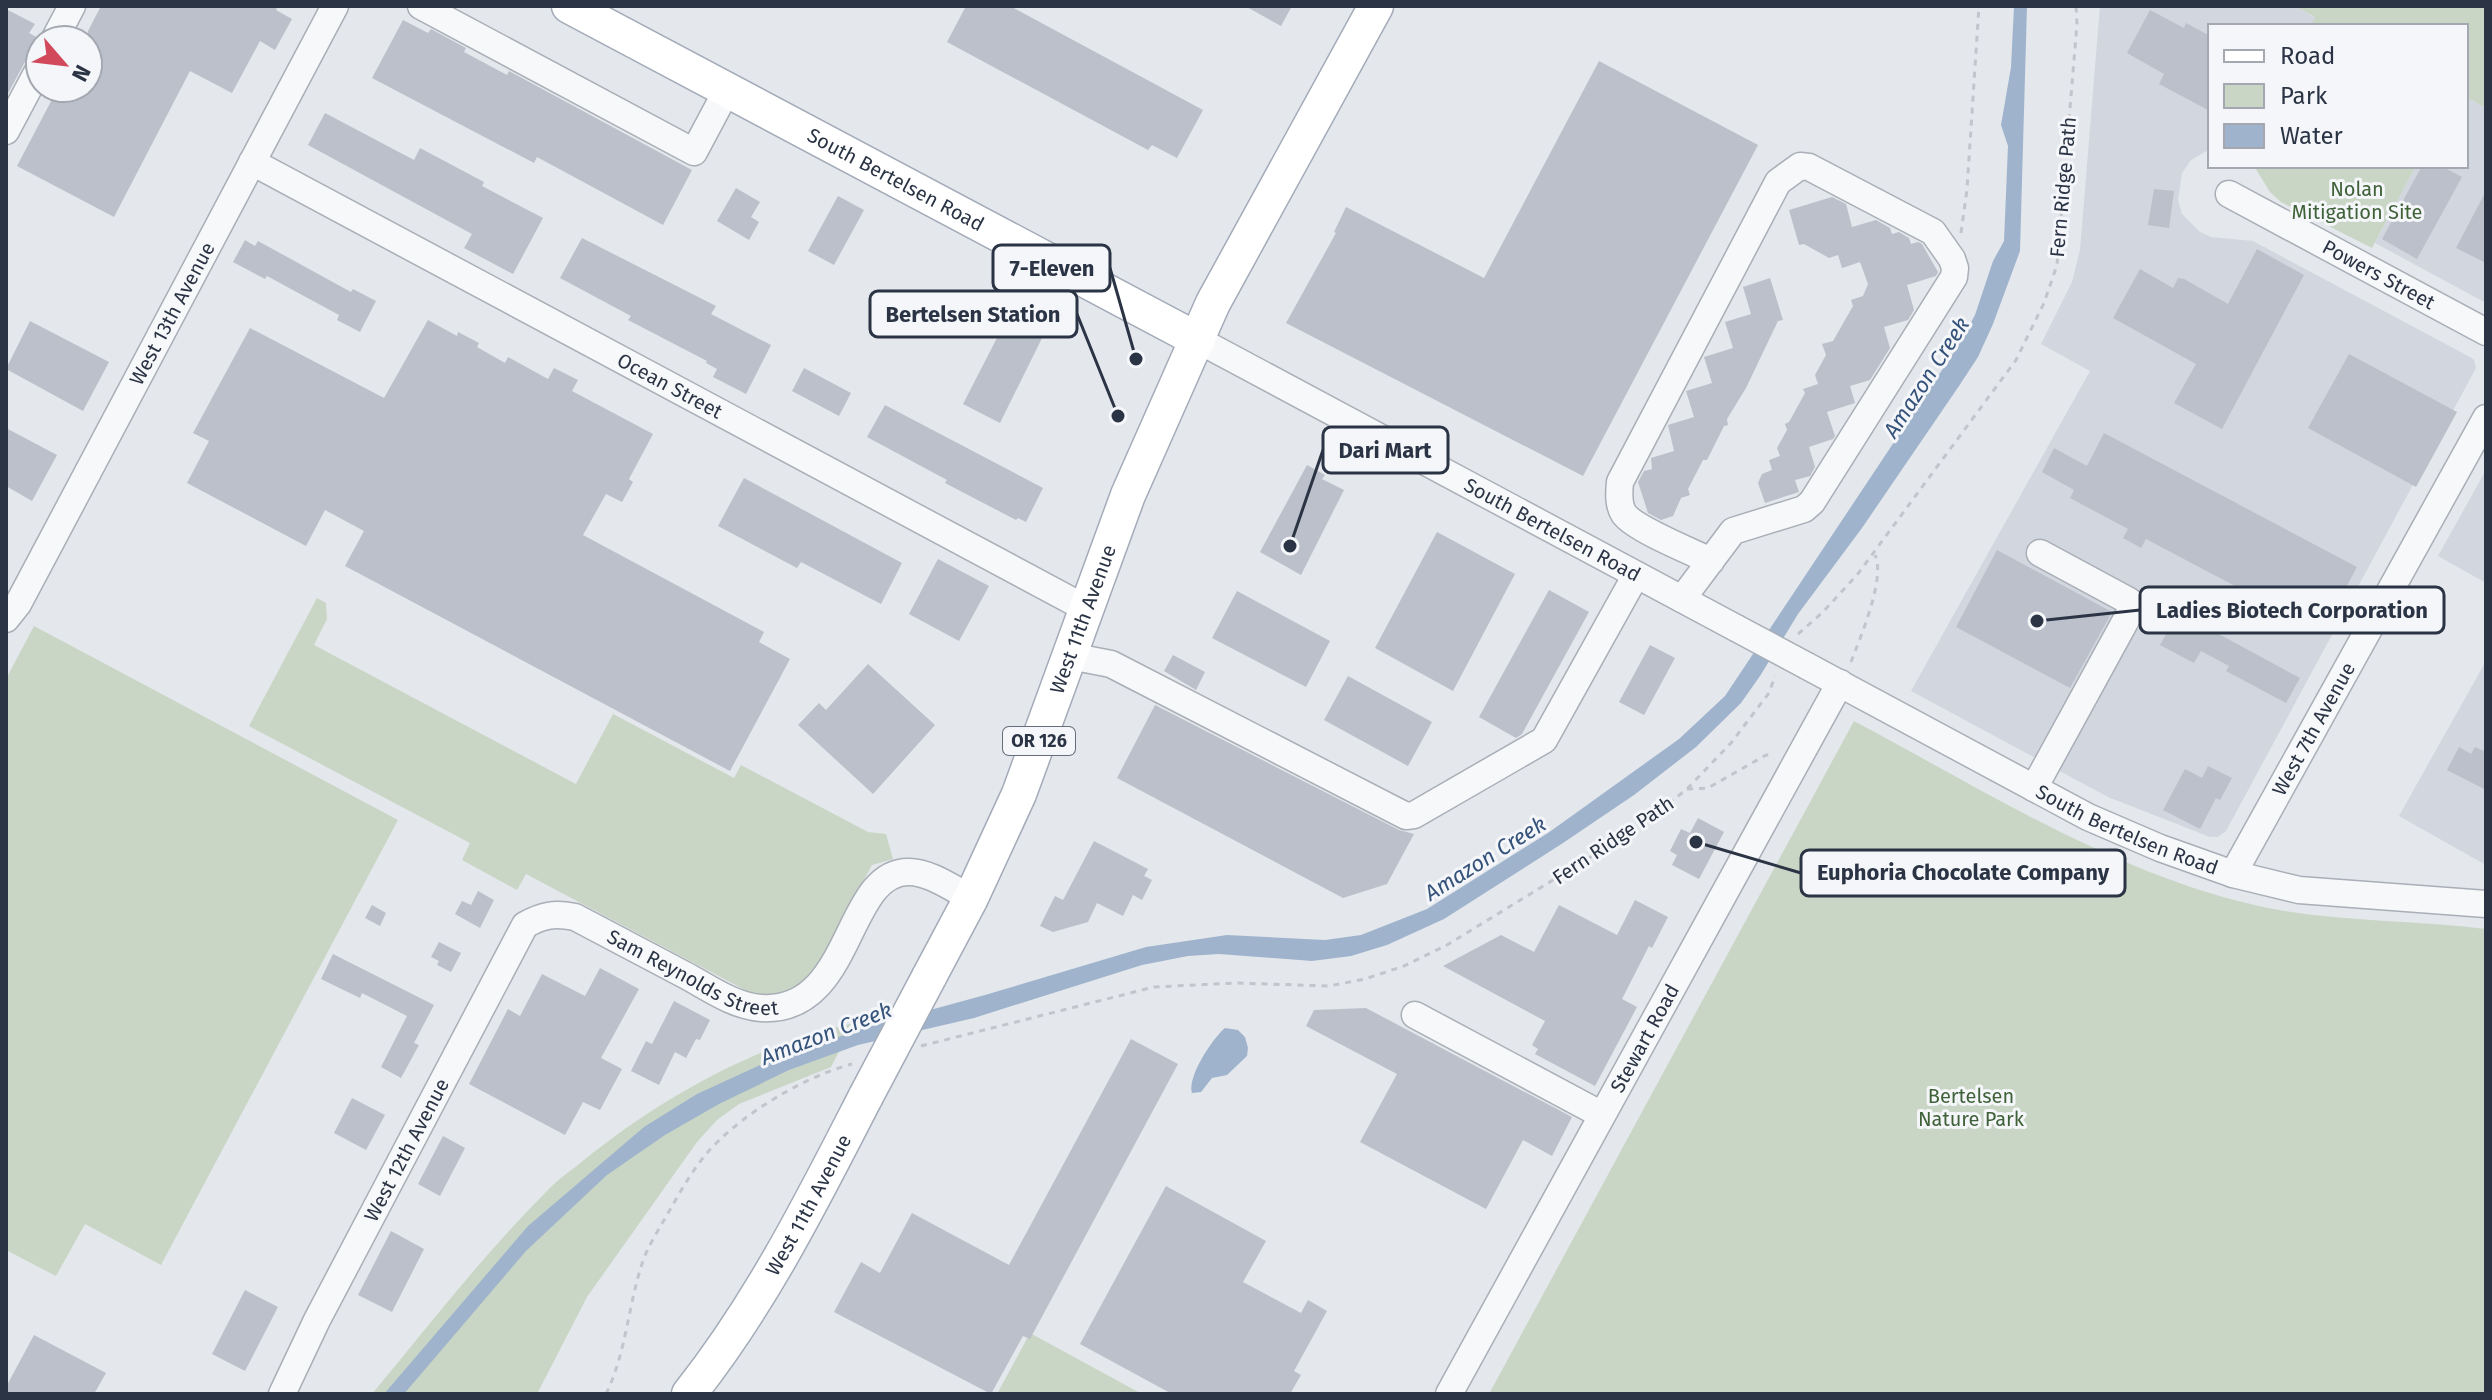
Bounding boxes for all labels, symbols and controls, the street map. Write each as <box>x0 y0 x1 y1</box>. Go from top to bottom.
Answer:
north arrow <box>24 24 104 104</box>
legend <box>2208 24 2468 168</box>
text: Road <box>2280 42 2335 70</box>
text: N <box>66 60 97 86</box>
text: Park <box>2280 82 2328 110</box>
street label: Fern Ridge Path <box>2045 116 2081 258</box>
text: Water <box>2280 122 2344 150</box>
street label: South Bertelsen Road <box>803 123 988 236</box>
park label: Nolan Mitigation Site <box>2292 177 2422 224</box>
street label: Powers Street <box>2318 234 2440 315</box>
street label: West 13th Avenue <box>124 238 220 389</box>
callout: 7-Eleven <box>993 245 1110 291</box>
text: 7-Eleven <box>1010 255 1094 282</box>
callout: Bertelsen Station <box>870 291 1077 337</box>
text: Bertelsen Station <box>885 301 1061 328</box>
water label: Amazon Creek <box>1877 312 1975 443</box>
street label: Ocean Street <box>613 348 727 424</box>
callout: Dari Mart <box>1323 427 1448 473</box>
text: Dari Mart <box>1338 437 1432 464</box>
street label: South Bertelsen Road <box>1460 473 1645 587</box>
street label: West 11th Avenue <box>1045 541 1121 697</box>
callout: Ladies Biotech Corporation <box>2140 587 2444 633</box>
text: Ladies Biotech Corporation <box>2156 597 2428 624</box>
street label: West 7th Avenue <box>2267 658 2360 800</box>
road number: OR 126 <box>1003 727 1075 755</box>
street label: South Bertelsen Road <box>2032 779 2221 880</box>
street label: Fern Ridge Path <box>1548 791 1678 889</box>
water label: Amazon Creek <box>1419 810 1551 907</box>
callout: Euphoria Chocolate Company <box>1801 850 2125 896</box>
text: Euphoria Chocolate Company <box>1817 859 2110 886</box>
street label: Sam Reynolds Street <box>603 924 780 1020</box>
street label: Stewart Road <box>1605 980 1684 1097</box>
water label: Amazon Creek <box>756 996 896 1071</box>
street label: West 12th Avenue <box>359 1074 454 1226</box>
park label: Bertelsen Nature Park <box>1918 1084 2025 1131</box>
street label: West 11th Avenue <box>760 1130 856 1280</box>

